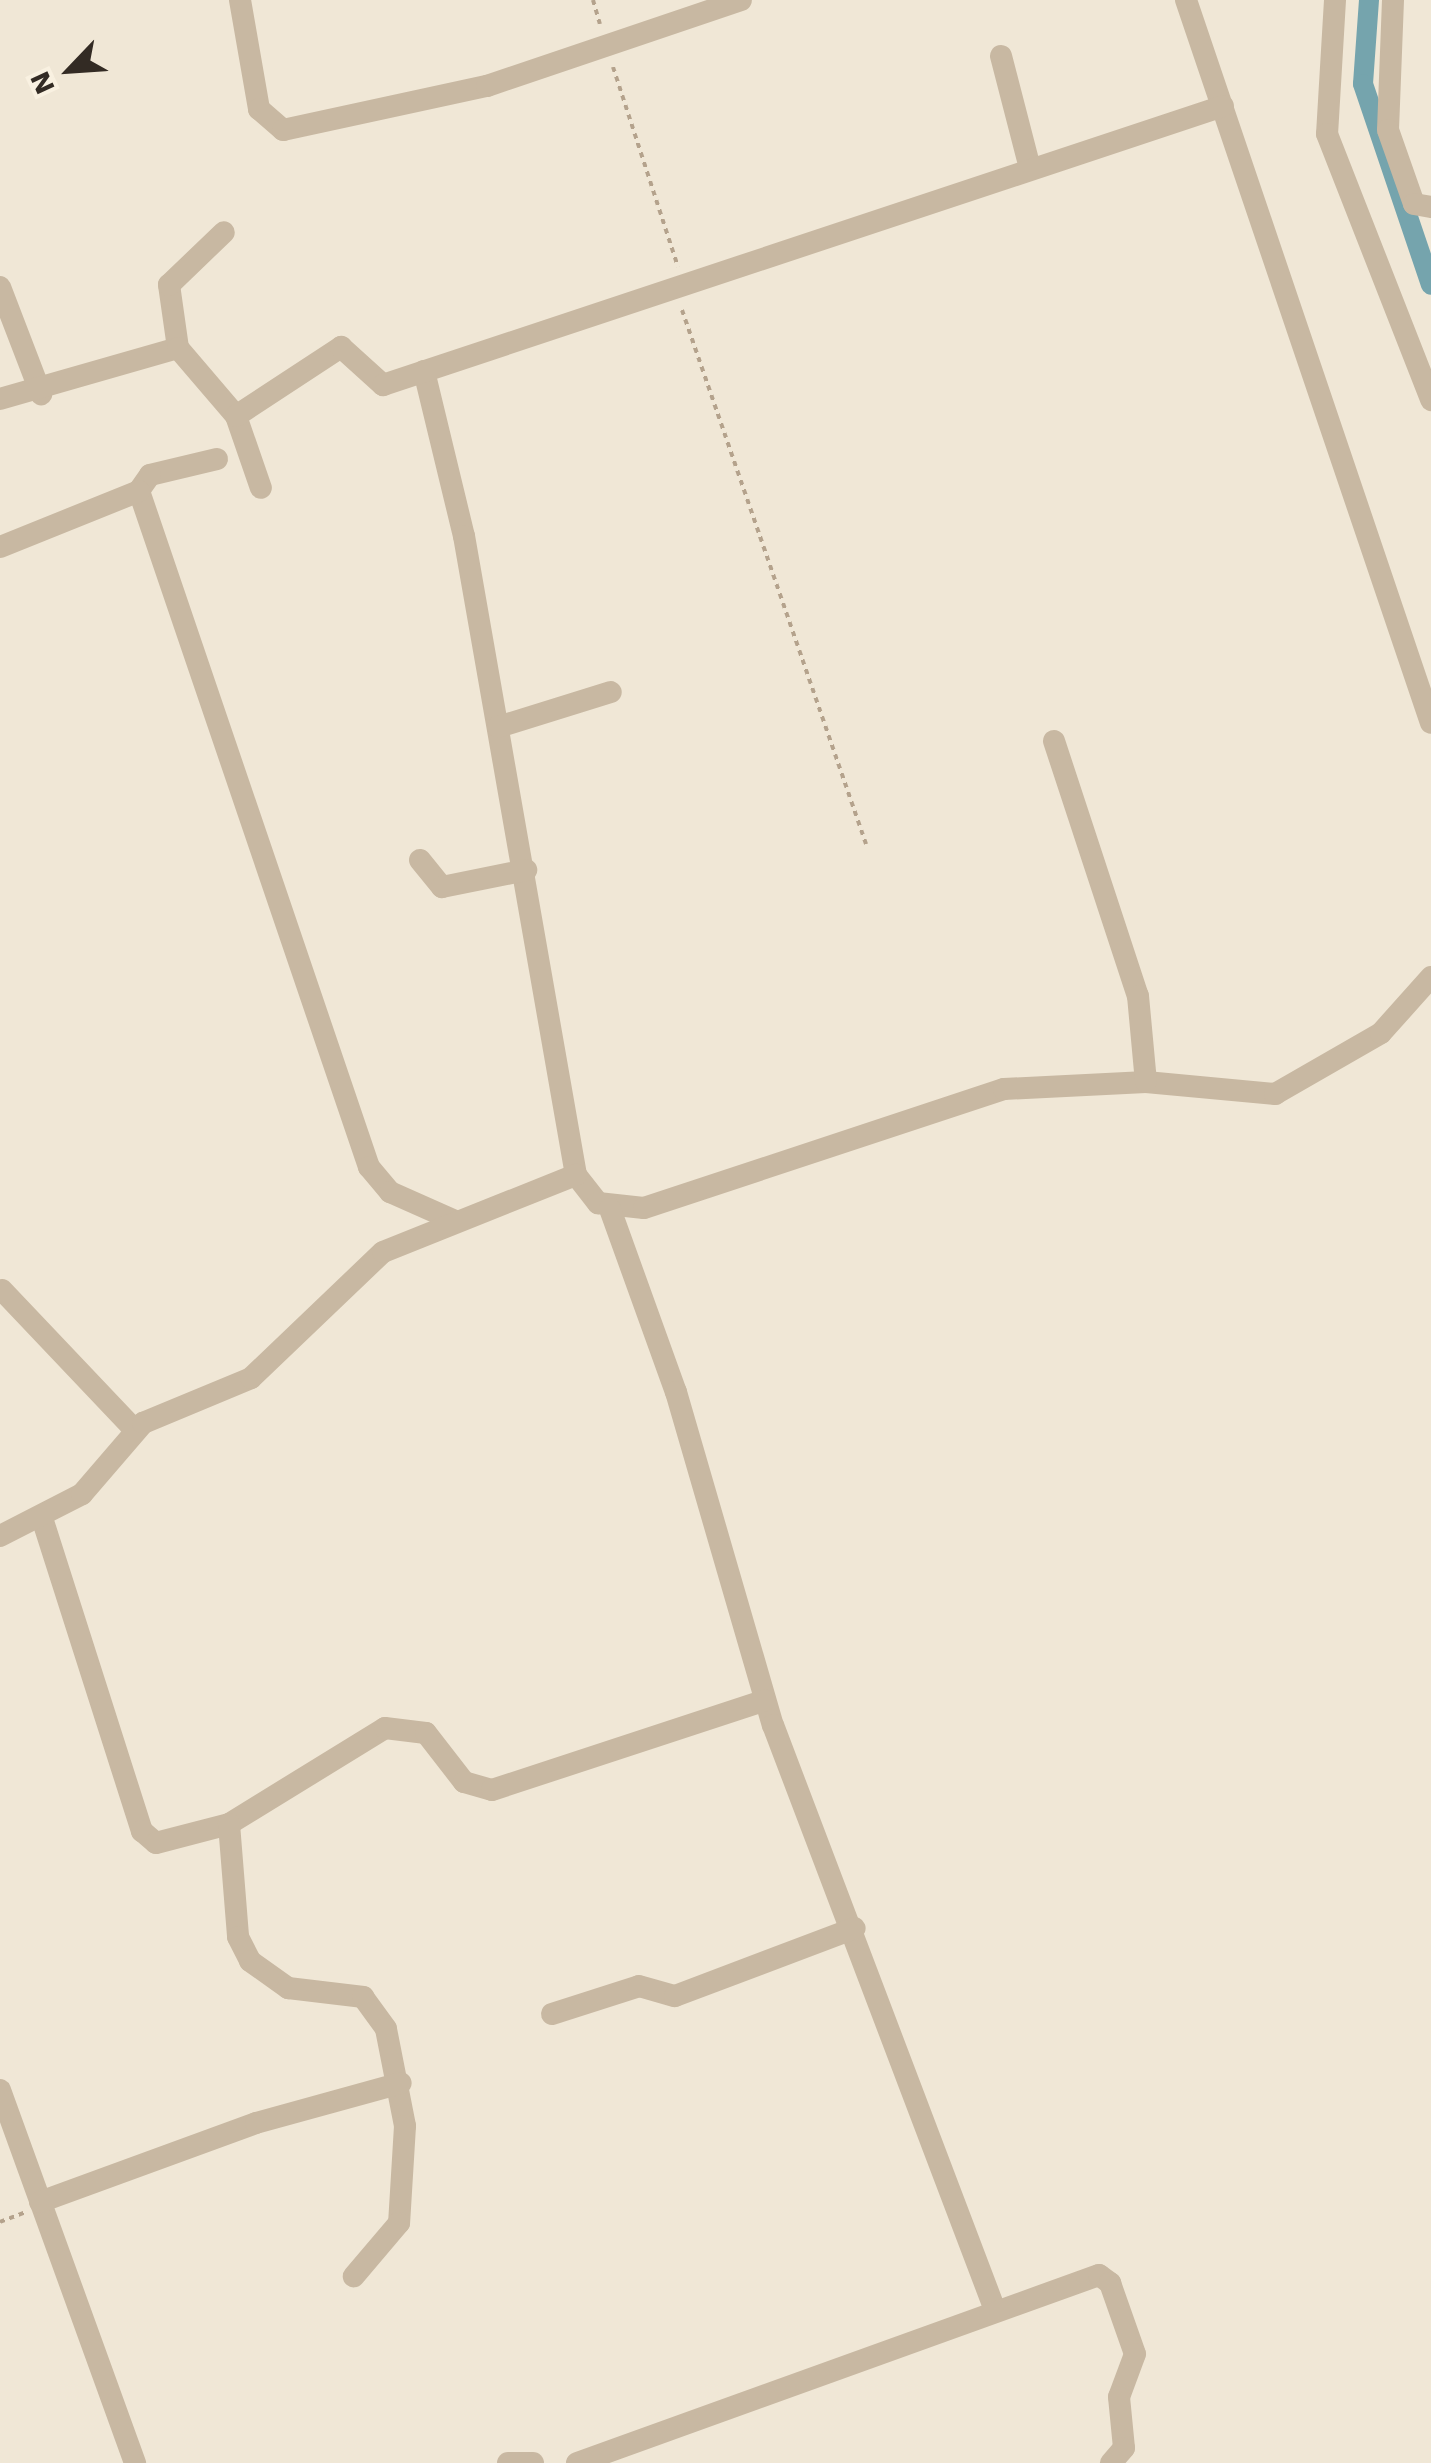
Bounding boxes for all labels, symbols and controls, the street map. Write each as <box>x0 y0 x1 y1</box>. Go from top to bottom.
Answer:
north arrow <box>20 20 120 120</box>
text: N <box>23 67 62 99</box>

